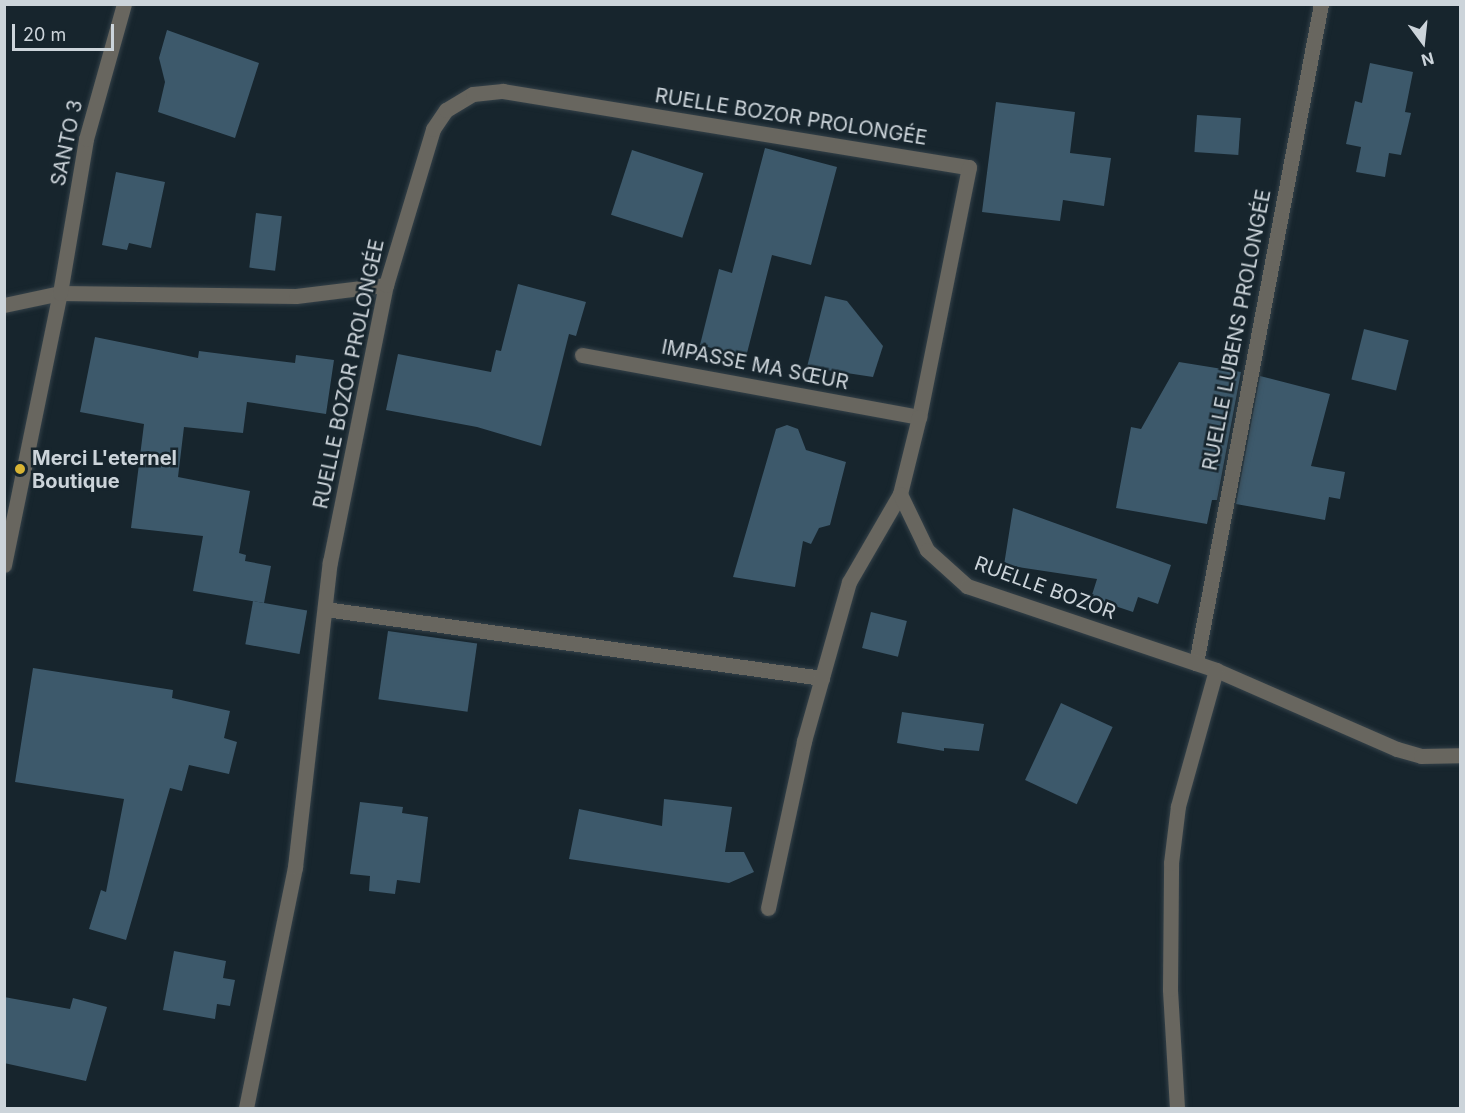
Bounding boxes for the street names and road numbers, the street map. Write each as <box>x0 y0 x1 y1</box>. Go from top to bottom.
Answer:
street label: RUELLE BOZOR PROLONGÉE <box>653 84 929 150</box>
street label: SANTO 3 <box>46 98 88 188</box>
street label: RUELLE LUBENS PROLONGÉE <box>1198 187 1276 473</box>
street label: RUELLE BOZOR PROLONGÉE <box>309 237 389 511</box>
street label: IMPASSE MA SŒUR <box>659 335 851 395</box>
street label: RUELLE BOZOR <box>971 551 1119 625</box>

